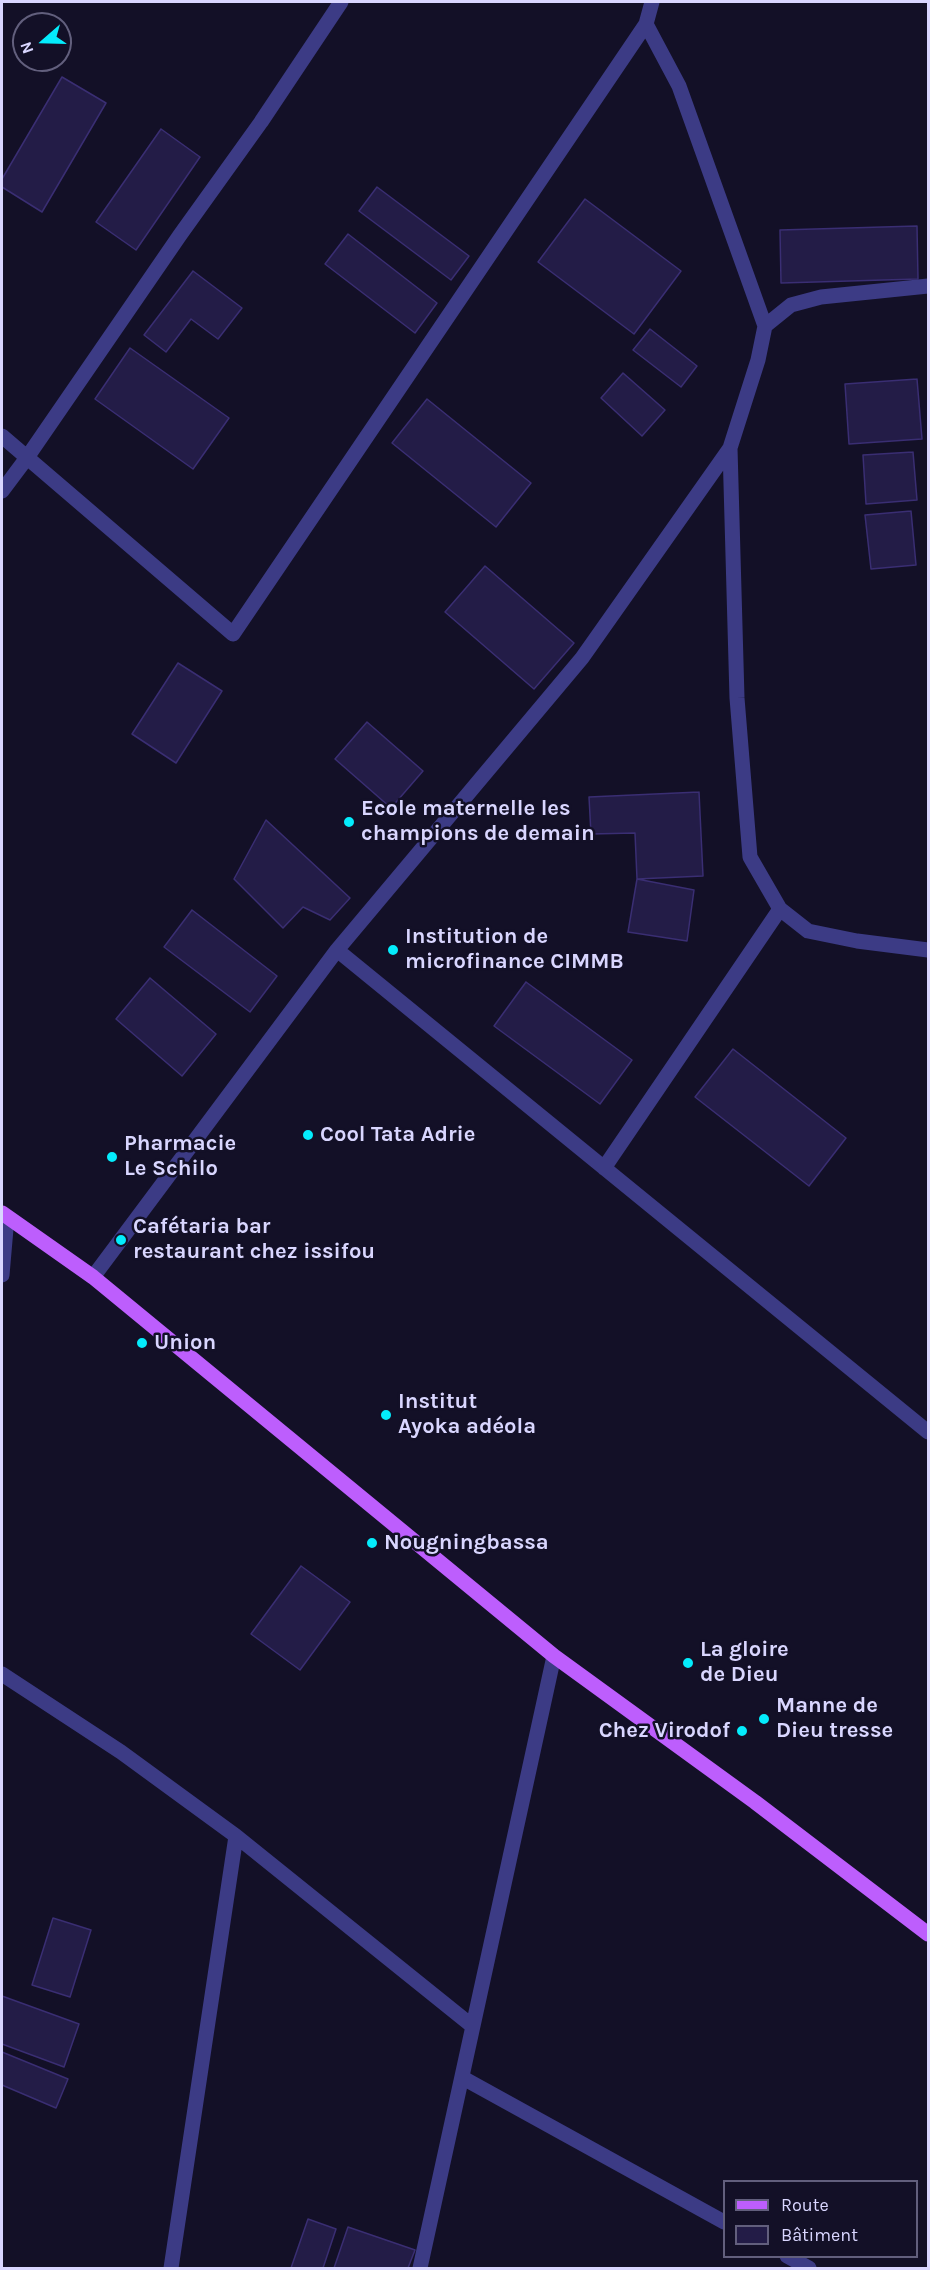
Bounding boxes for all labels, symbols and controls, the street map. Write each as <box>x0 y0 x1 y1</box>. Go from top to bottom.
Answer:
north arrow <box>12 12 72 72</box>
text: N <box>16 39 37 56</box>
place label: Ecole maternelle les champions de demain <box>361 796 595 848</box>
marker: Ecole maternelle les champions de demain <box>342 815 356 829</box>
place label: Institution de microfinance CIMMB <box>405 924 624 975</box>
marker: Institution de microfinance CIMMB <box>386 943 400 957</box>
place label: Cool Tata Adrie <box>320 1122 475 1148</box>
marker: Cool Tata Adrie <box>301 1128 315 1142</box>
place label: Pharmacie Le Schilo <box>124 1131 236 1182</box>
marker: Pharmacie Le Schilo <box>105 1150 119 1164</box>
place label: Cafétaria bar restaurant chez issifou <box>133 1214 375 1266</box>
marker: Cafétaria bar restaurant chez issifou <box>114 1233 128 1247</box>
place label: Union <box>154 1330 216 1356</box>
marker: Union <box>135 1336 149 1350</box>
place label: Institut Ayoka adéola <box>398 1389 536 1440</box>
marker: Institut Ayoka adéola <box>379 1408 393 1422</box>
place label: Nougningbassa <box>384 1530 549 1556</box>
marker: Nougningbassa <box>365 1536 379 1550</box>
place label: La gloire de Dieu <box>700 1637 789 1688</box>
marker: La gloire de Dieu <box>681 1656 695 1670</box>
place label: Manne de Dieu tresse <box>776 1693 893 1744</box>
marker: Manne de Dieu tresse <box>757 1712 771 1726</box>
place label: Chez Virodof <box>599 1718 730 1744</box>
marker: Chez Virodof <box>735 1724 749 1738</box>
legend <box>723 2180 918 2258</box>
text: Route <box>781 2194 829 2216</box>
text: Bâtiment <box>781 2224 858 2246</box>

